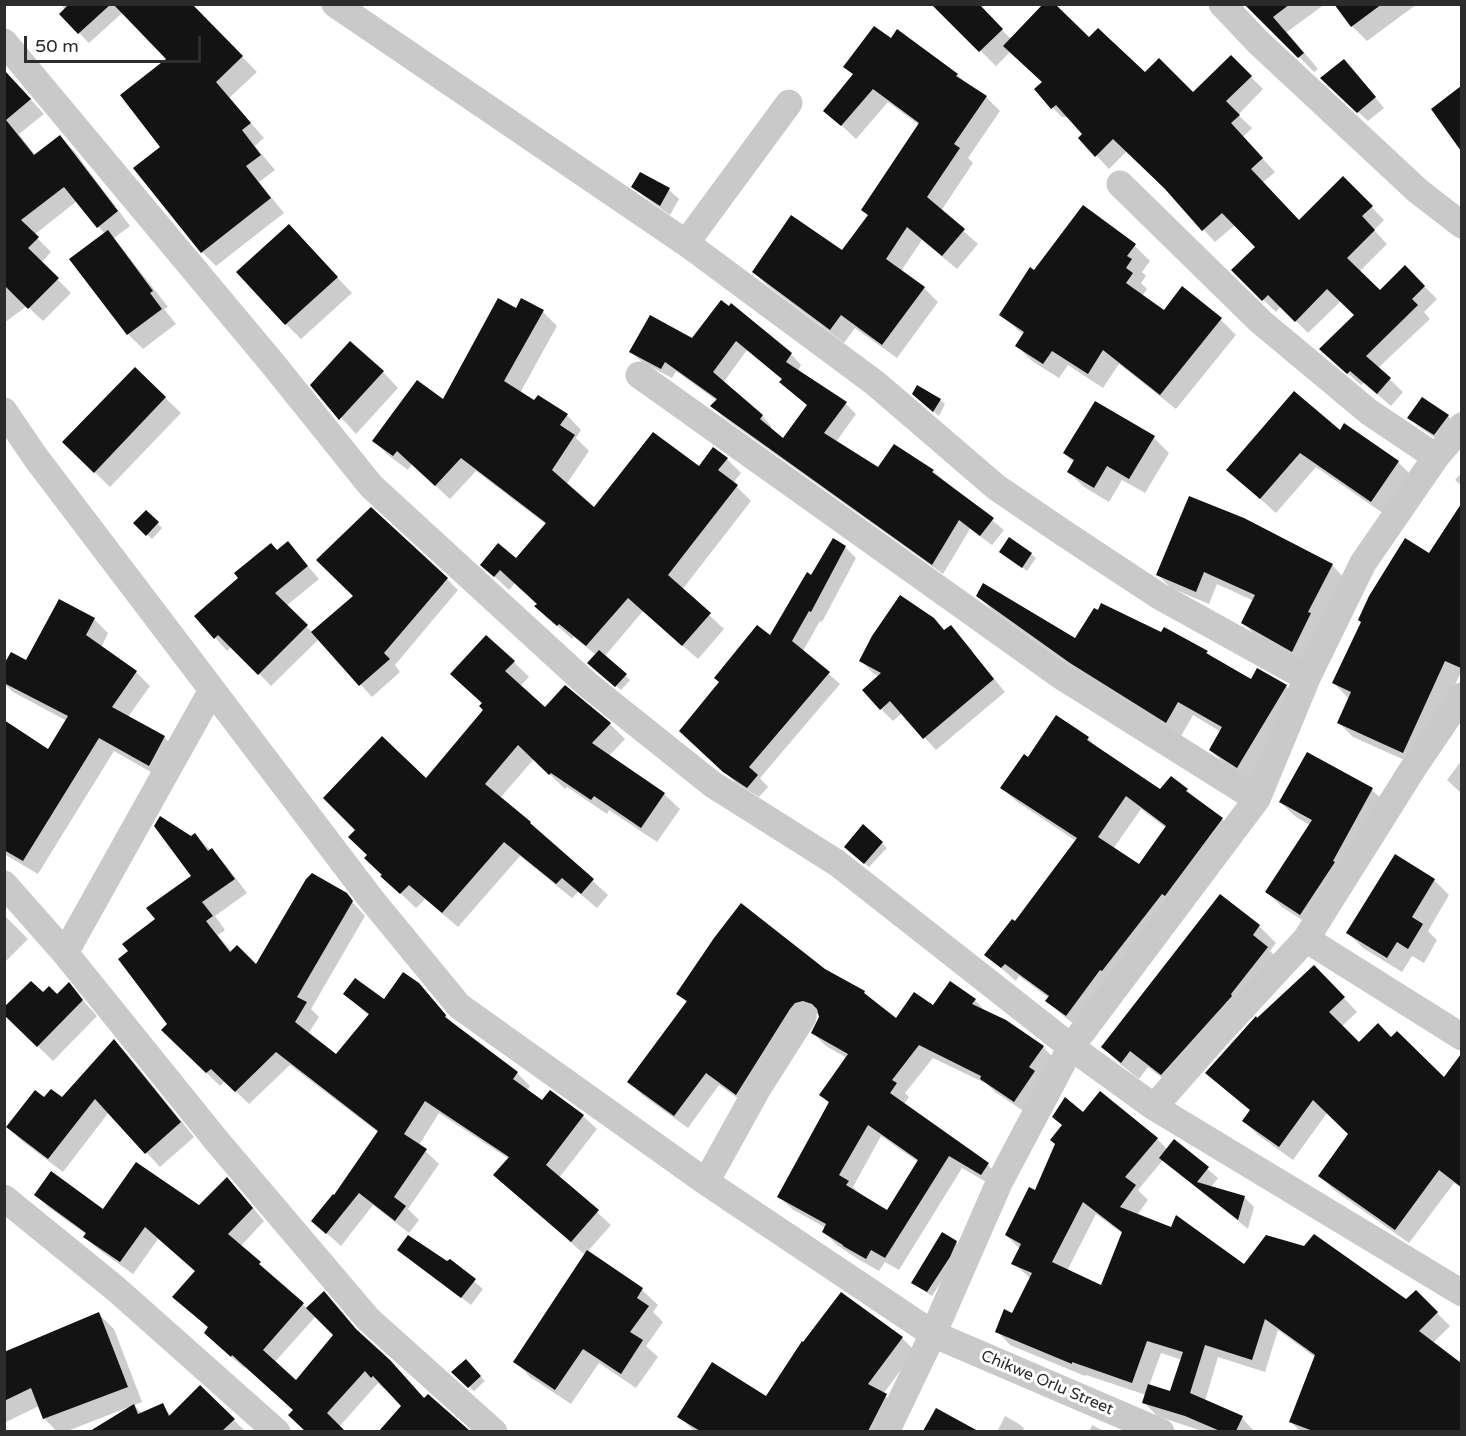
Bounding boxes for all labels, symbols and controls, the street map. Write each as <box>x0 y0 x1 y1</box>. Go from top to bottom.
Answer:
scale bar <box>27 24 204 62</box>
text: 50 m <box>35 35 79 57</box>
street label: Chikwe Orlu Street <box>978 1346 1116 1420</box>

